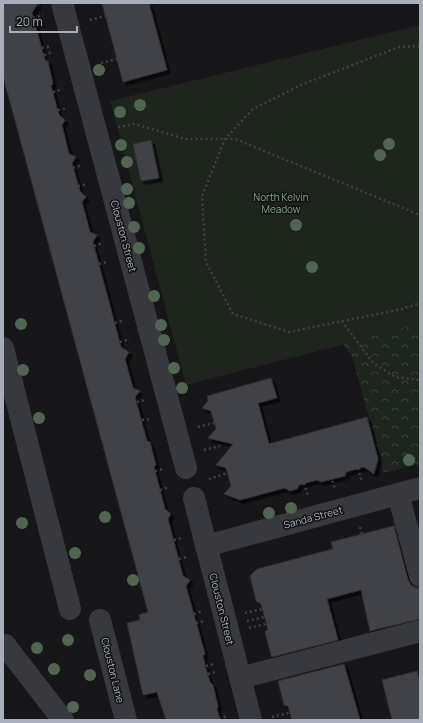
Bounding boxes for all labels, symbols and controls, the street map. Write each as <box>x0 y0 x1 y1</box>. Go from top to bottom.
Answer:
scale bar <box>10 8 77 34</box>
text: 20 m <box>16 13 43 30</box>
park label: North Kelvin Meadow <box>253 190 309 216</box>
street label: Clouston Street <box>108 199 140 273</box>
street label: Sanda Street <box>282 502 344 532</box>
street label: Clouston Street <box>206 572 238 646</box>
street label: Clouston Lane <box>98 636 128 704</box>

